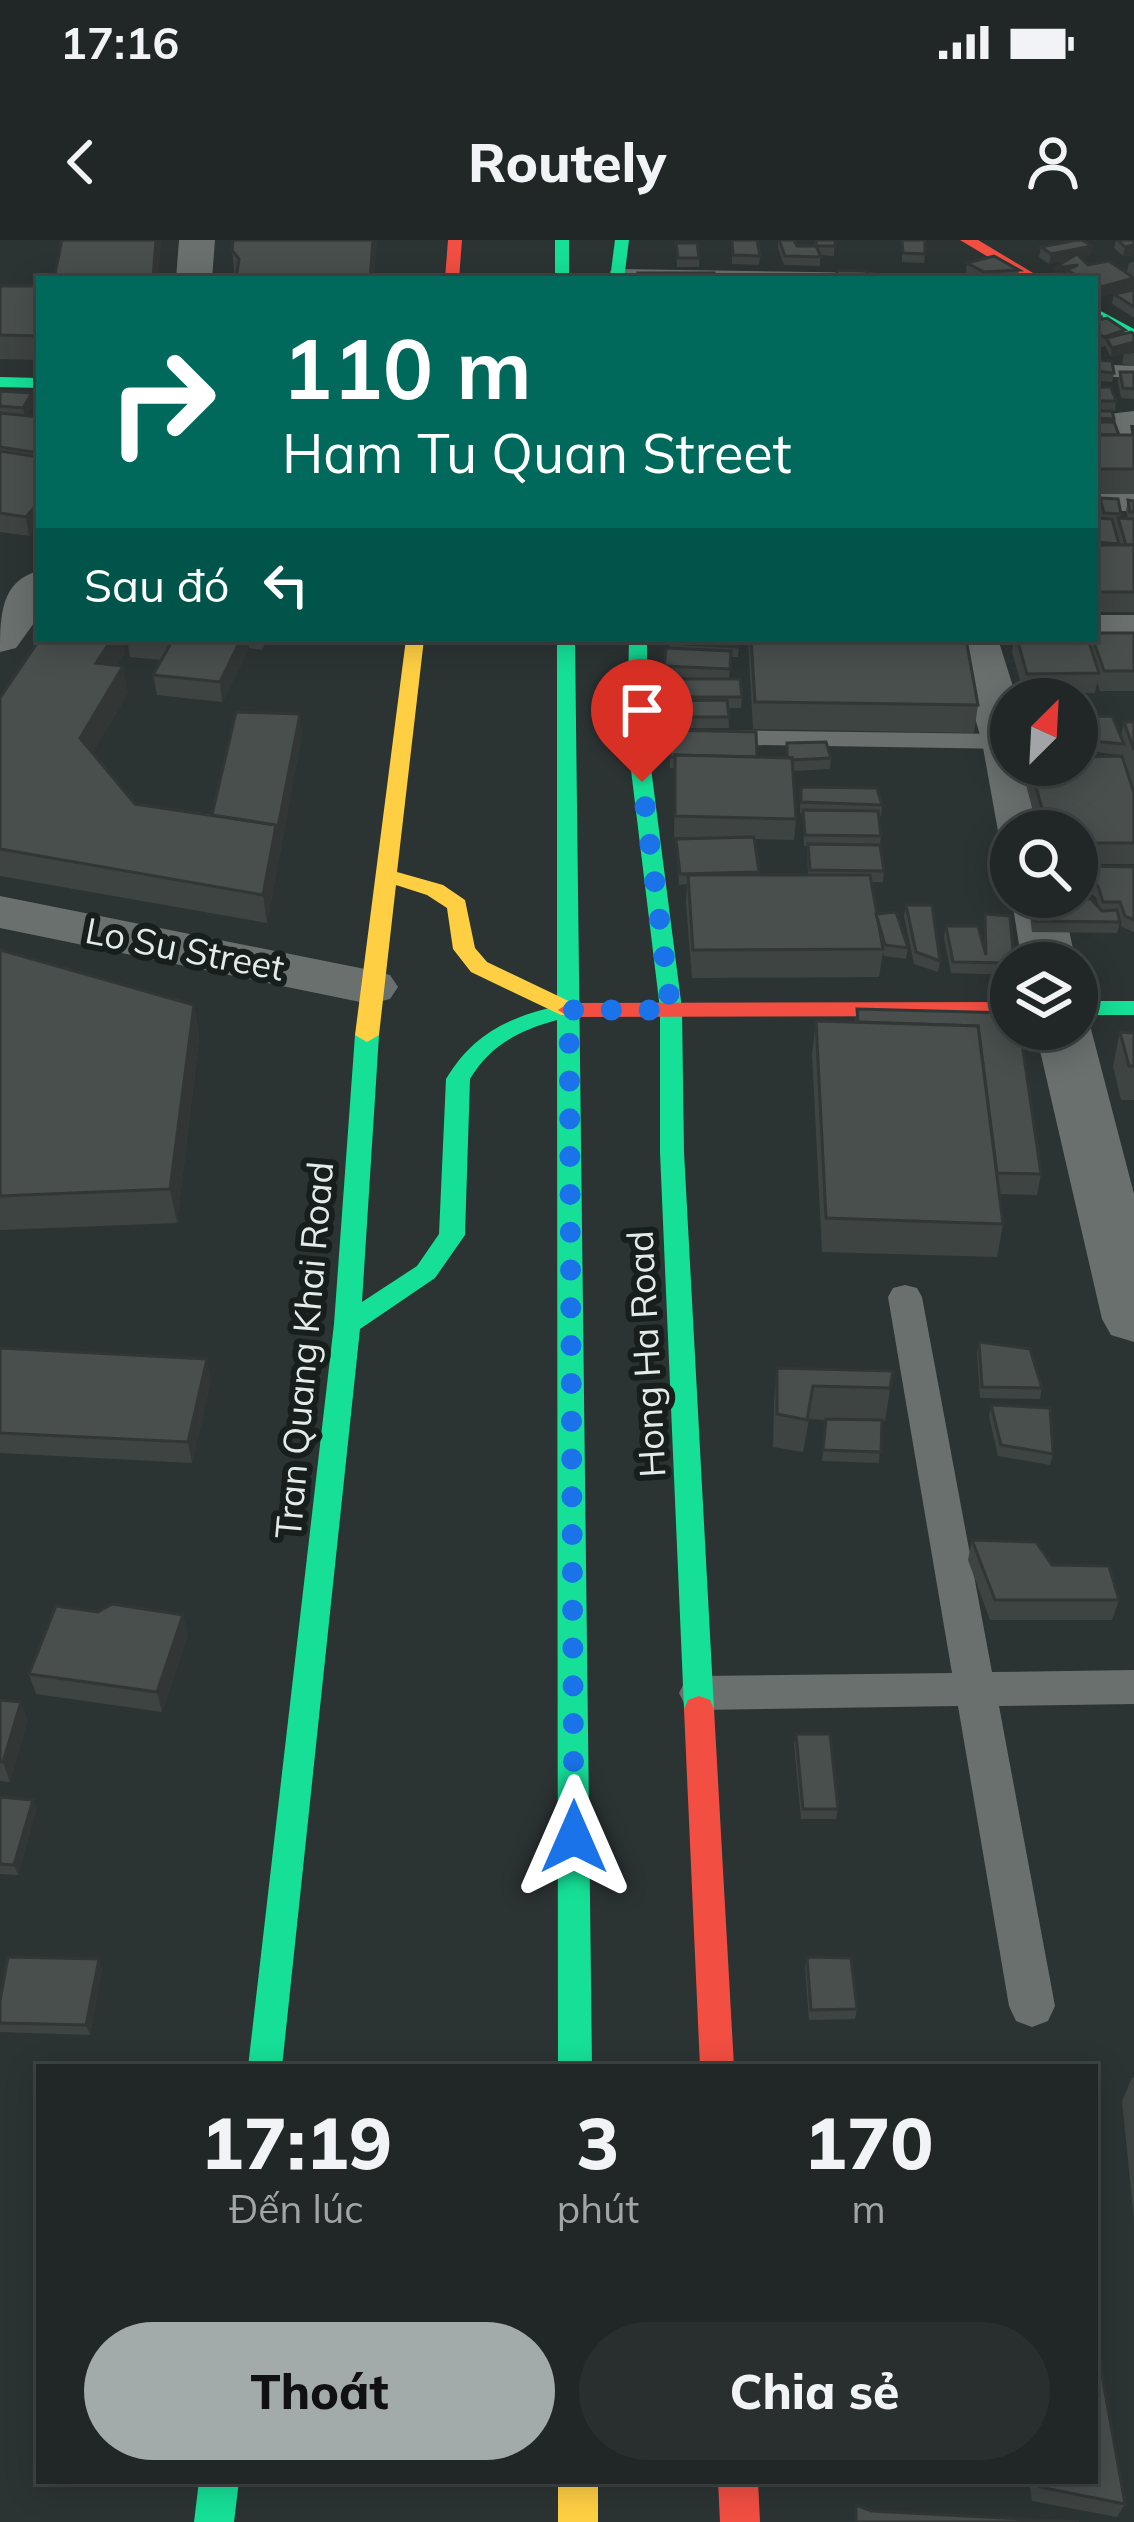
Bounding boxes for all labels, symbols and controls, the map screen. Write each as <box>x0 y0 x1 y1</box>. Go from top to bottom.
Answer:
text: 17:16 <box>60 14 179 70</box>
text: Routely <box>468 128 666 196</box>
icon: back <box>48 129 114 195</box>
icon: person <box>1020 129 1086 195</box>
text: 110 m <box>282 315 532 420</box>
icon: right <box>84 324 240 480</box>
text: Ham Tu Quan Street <box>282 419 792 487</box>
icon: left <box>253 552 319 618</box>
text: Sau đó <box>84 557 229 613</box>
pin <box>591 659 693 782</box>
icon: arrive <box>609 677 675 743</box>
north arrow <box>990 678 1098 786</box>
map controls <box>990 678 1098 1050</box>
button: search <box>990 810 1098 918</box>
street label: Lo Su Street <box>82 907 288 990</box>
button: layers <box>990 942 1098 1050</box>
street label: Tran Quang Khai Road <box>265 1160 342 1540</box>
street label: Hong Ha Road <box>617 1229 674 1479</box>
position arrow <box>511 1774 637 1900</box>
text: 17:19 <box>201 2097 392 2187</box>
text: 3 <box>576 2097 620 2187</box>
text: 170 <box>804 2097 933 2187</box>
text: Đến lúc <box>229 2184 364 2233</box>
text: phút <box>557 2184 639 2233</box>
text: m <box>851 2184 886 2233</box>
button: Thoát <box>84 2322 555 2460</box>
button: Chia sẻ <box>579 2322 1050 2460</box>

